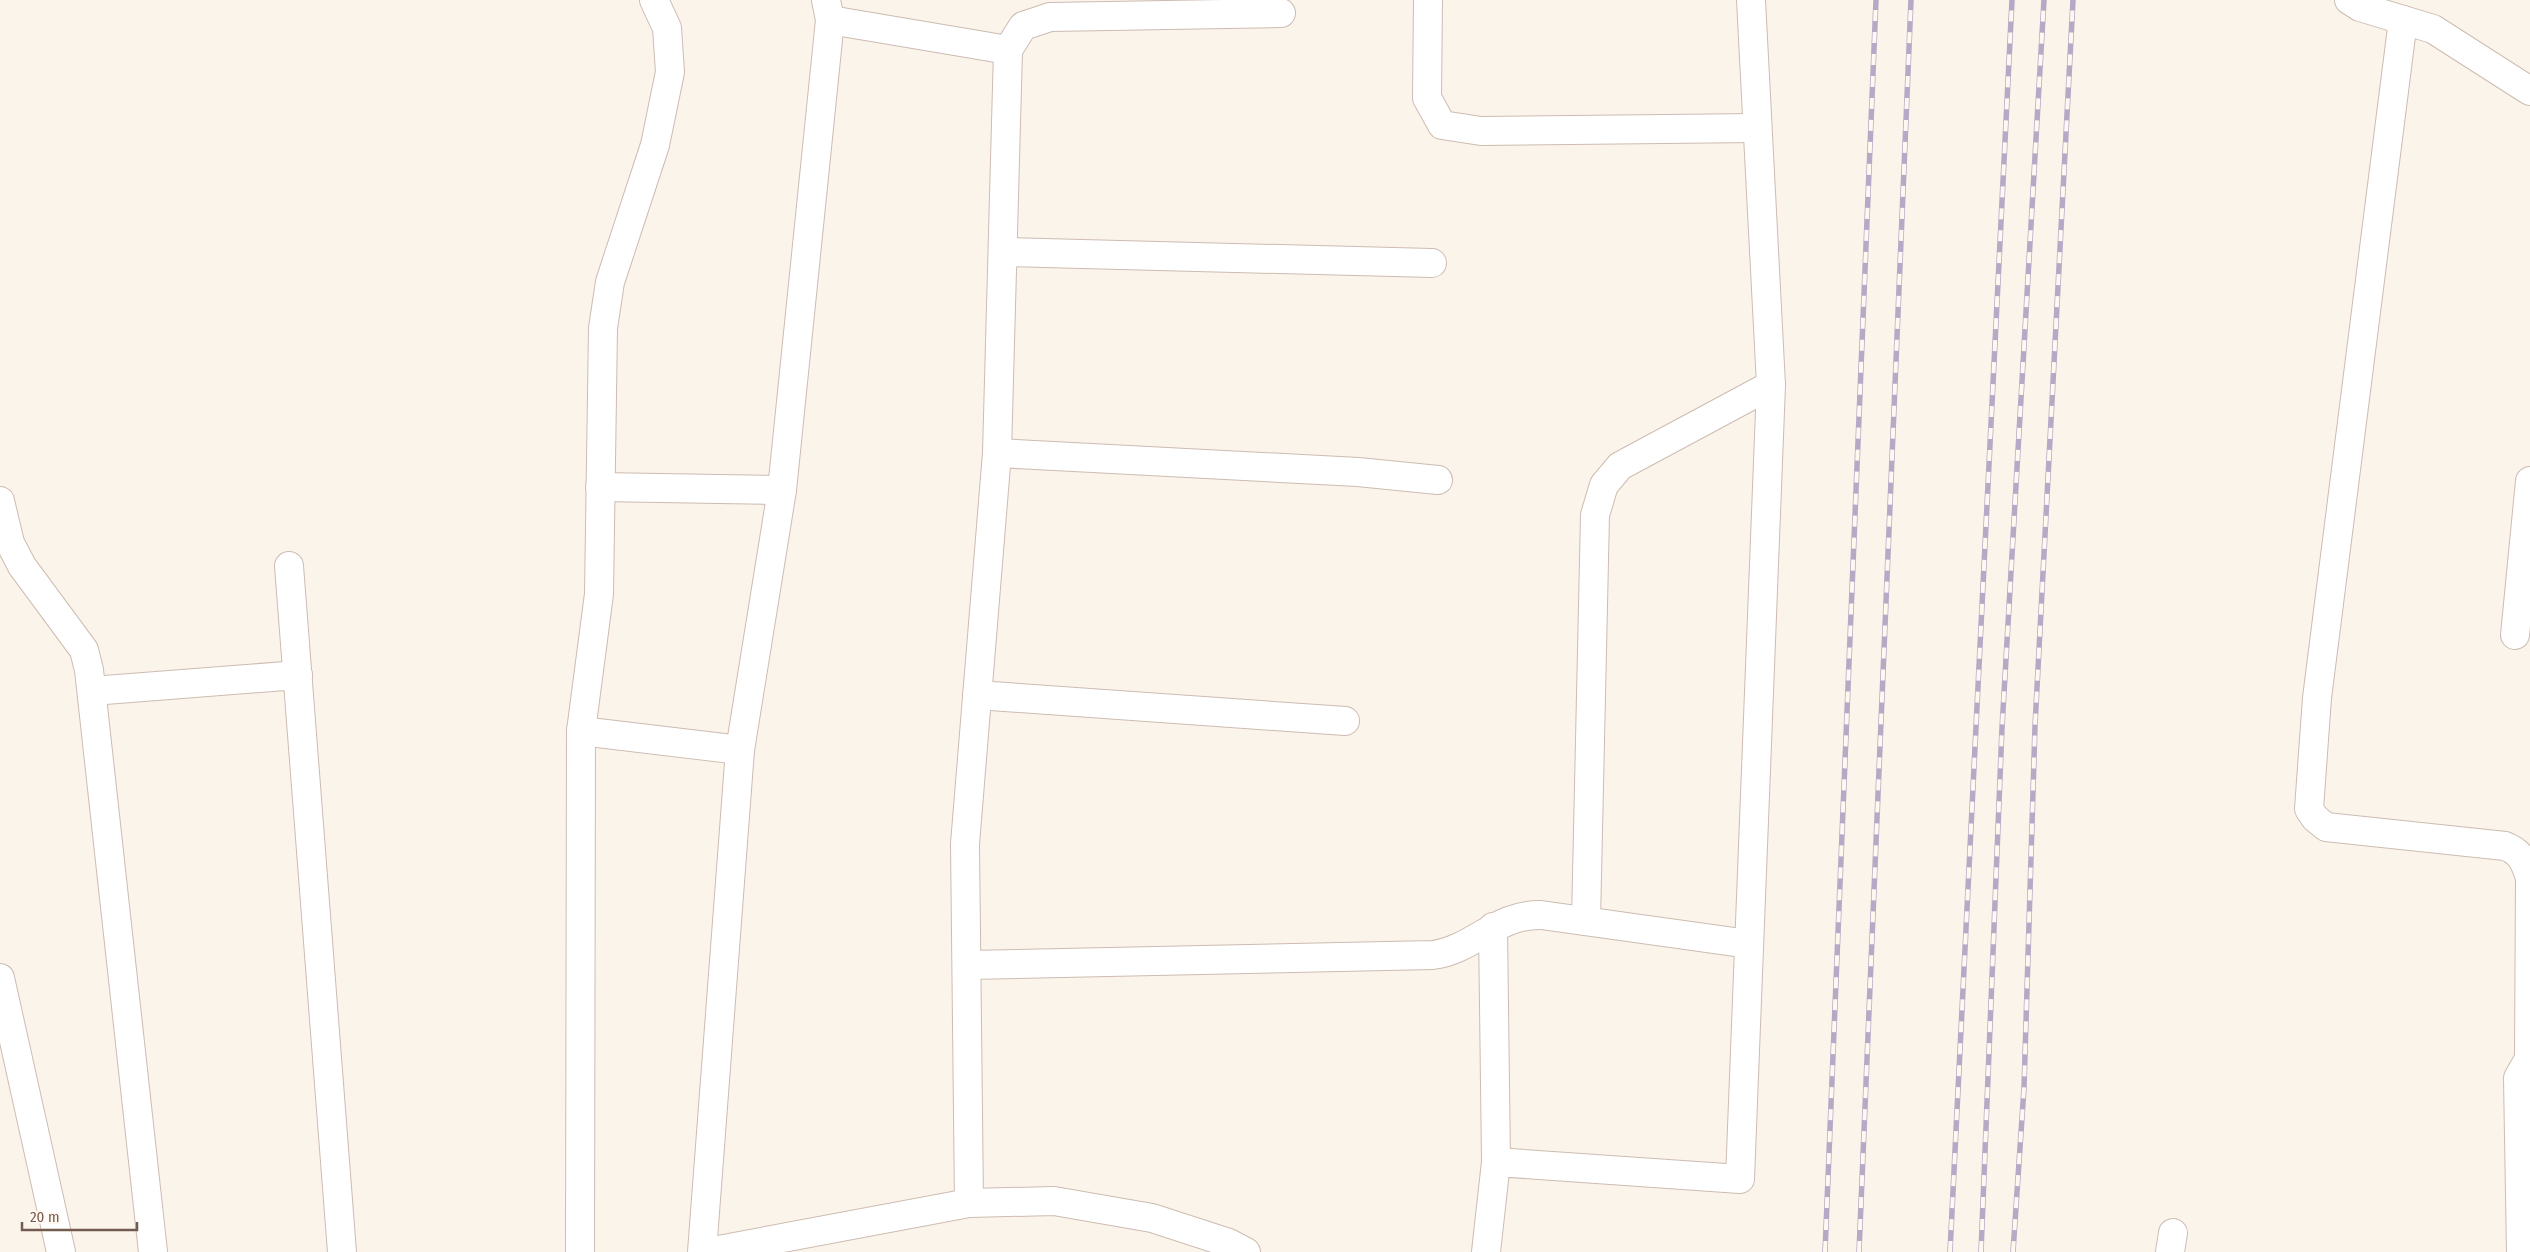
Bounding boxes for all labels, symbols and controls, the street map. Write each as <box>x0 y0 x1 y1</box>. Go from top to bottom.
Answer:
scale bar <box>22 1200 138 1232</box>
text: 20 m <box>30 1208 60 1226</box>

